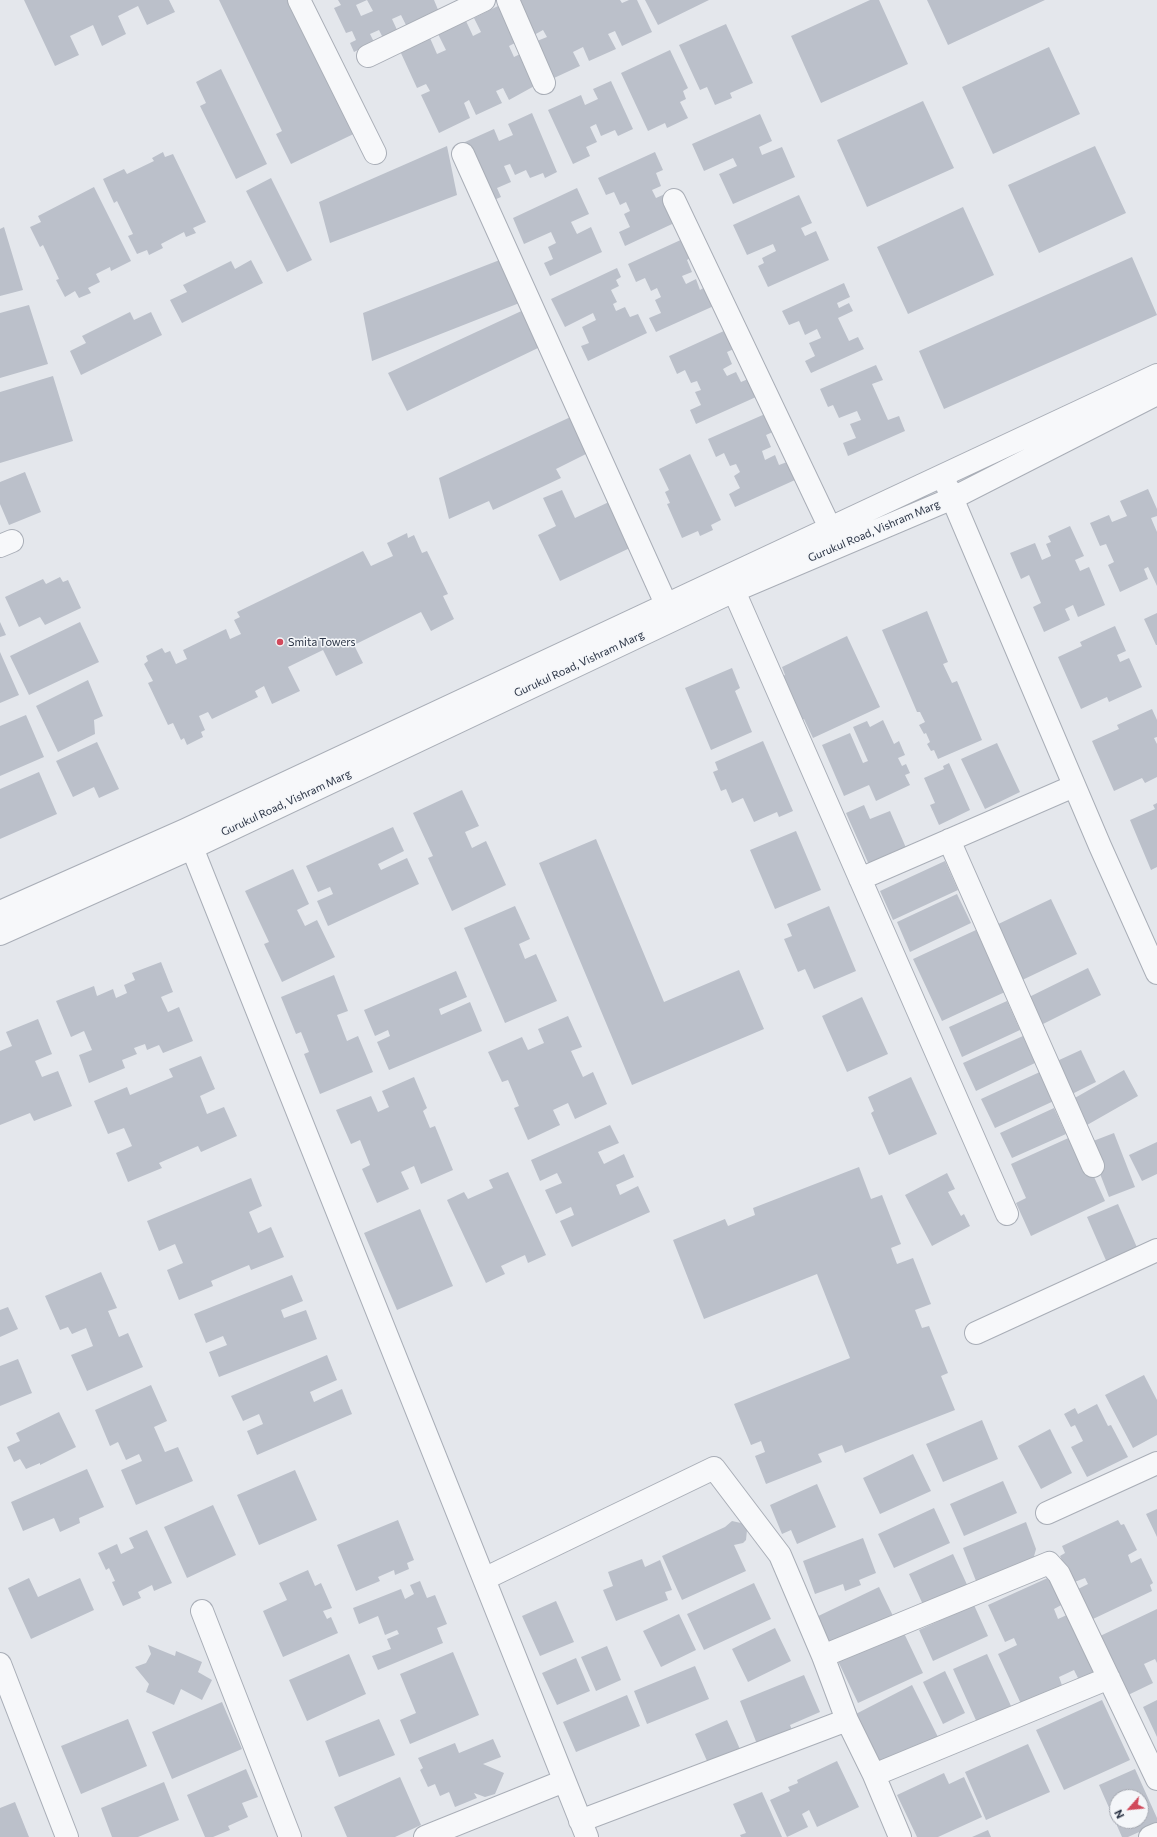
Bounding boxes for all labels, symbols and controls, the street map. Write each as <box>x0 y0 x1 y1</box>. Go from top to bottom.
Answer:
street label: Gurukul Road, Vishram Marg <box>806 497 942 565</box>
street label: Gurukul Road, Vishram Marg <box>512 628 646 700</box>
place label: Smita Towers <box>288 635 355 649</box>
marker: Smita Towers <box>275 637 285 647</box>
street label: Gurukul Road, Vishram Marg <box>219 767 353 839</box>
north arrow <box>1109 1789 1149 1829</box>
text: N <box>1111 1808 1126 1821</box>

